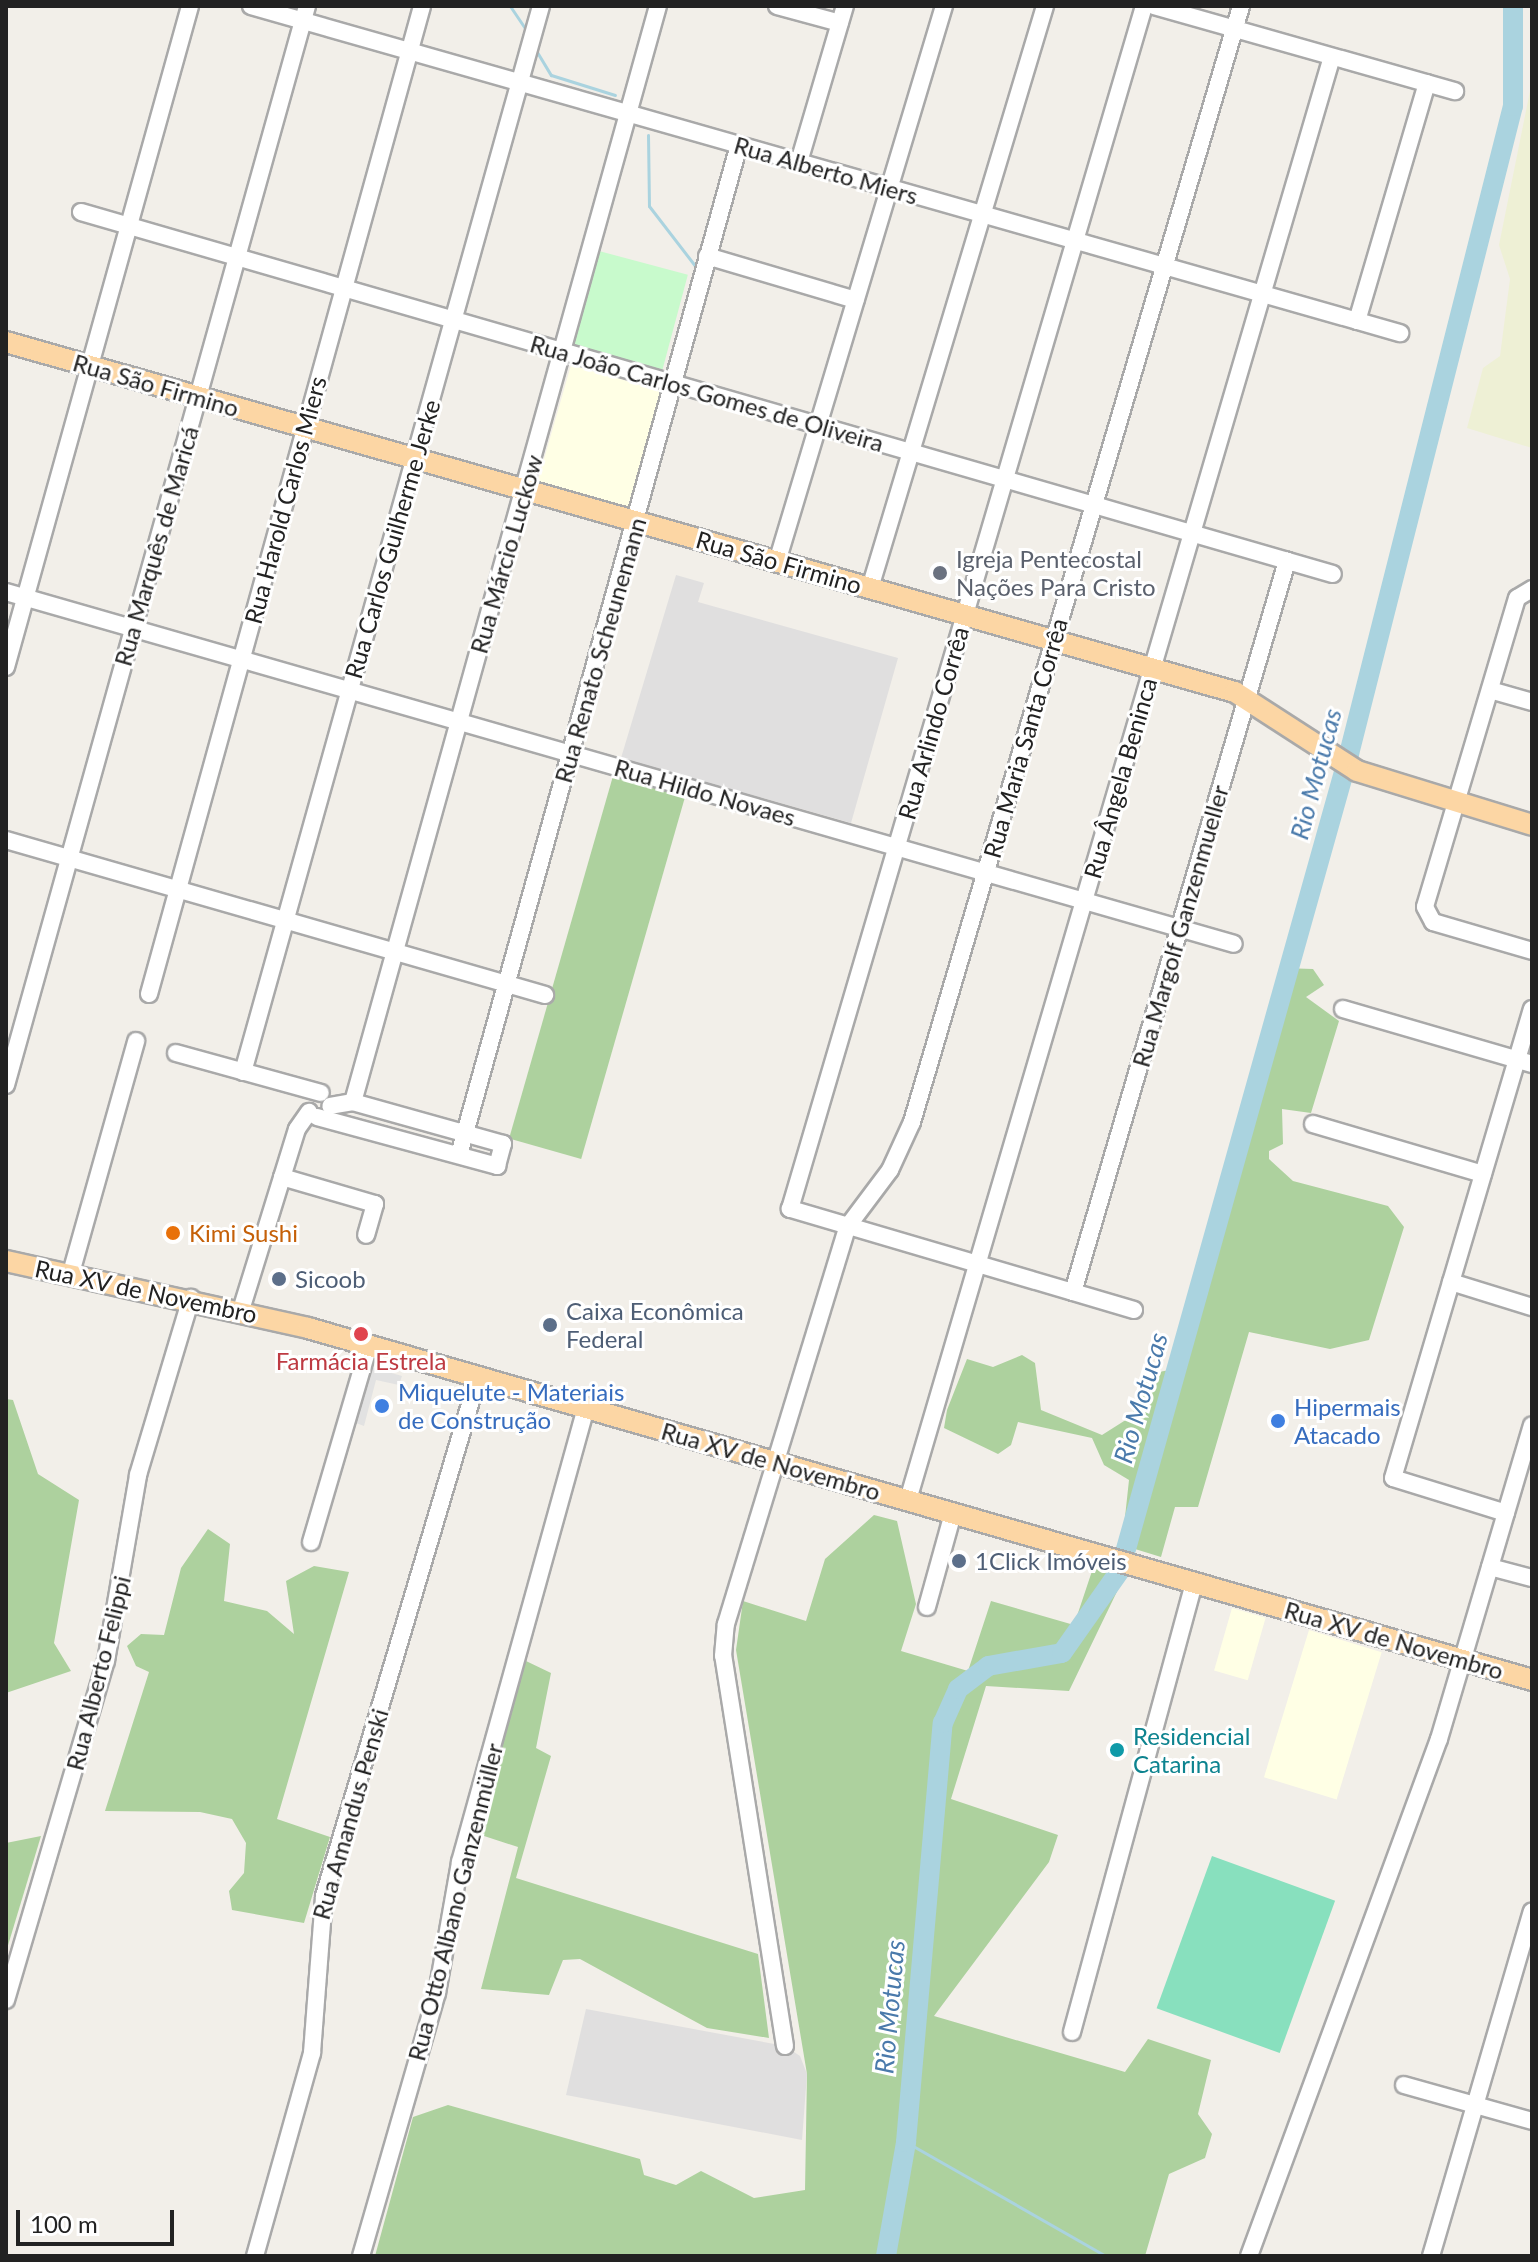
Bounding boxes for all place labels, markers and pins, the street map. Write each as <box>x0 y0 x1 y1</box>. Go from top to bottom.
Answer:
place label: Igreja Pentecostal Nações Para Cristo <box>956 545 1156 601</box>
marker: Igreja Pentecostal Nações Para Cristo <box>931 564 949 582</box>
place label: Kimi Sushi <box>189 1219 298 1247</box>
marker: Kimi Sushi <box>164 1224 182 1242</box>
place label: Sicoob <box>295 1265 366 1293</box>
marker: Sicoob <box>270 1270 288 1288</box>
place label: Caixa Econômica Federal <box>566 1297 744 1353</box>
marker: Caixa Econômica Federal <box>541 1316 559 1334</box>
marker: Farmácia Estrela <box>352 1325 370 1343</box>
place label: Farmácia Estrela <box>276 1347 446 1375</box>
place label: Miquelute - Materiais de Construção <box>398 1378 624 1434</box>
place label: Hipermais Atacado <box>1294 1393 1401 1449</box>
marker: Miquelute - Materiais de Construção <box>373 1397 391 1415</box>
marker: Hipermais Atacado <box>1269 1412 1287 1430</box>
place label: 1Click Imóveis <box>975 1547 1127 1575</box>
marker: 1Click Imóveis <box>950 1552 968 1570</box>
place label: Residencial Catarina <box>1133 1722 1250 1778</box>
marker: Residencial Catarina <box>1108 1741 1126 1759</box>

